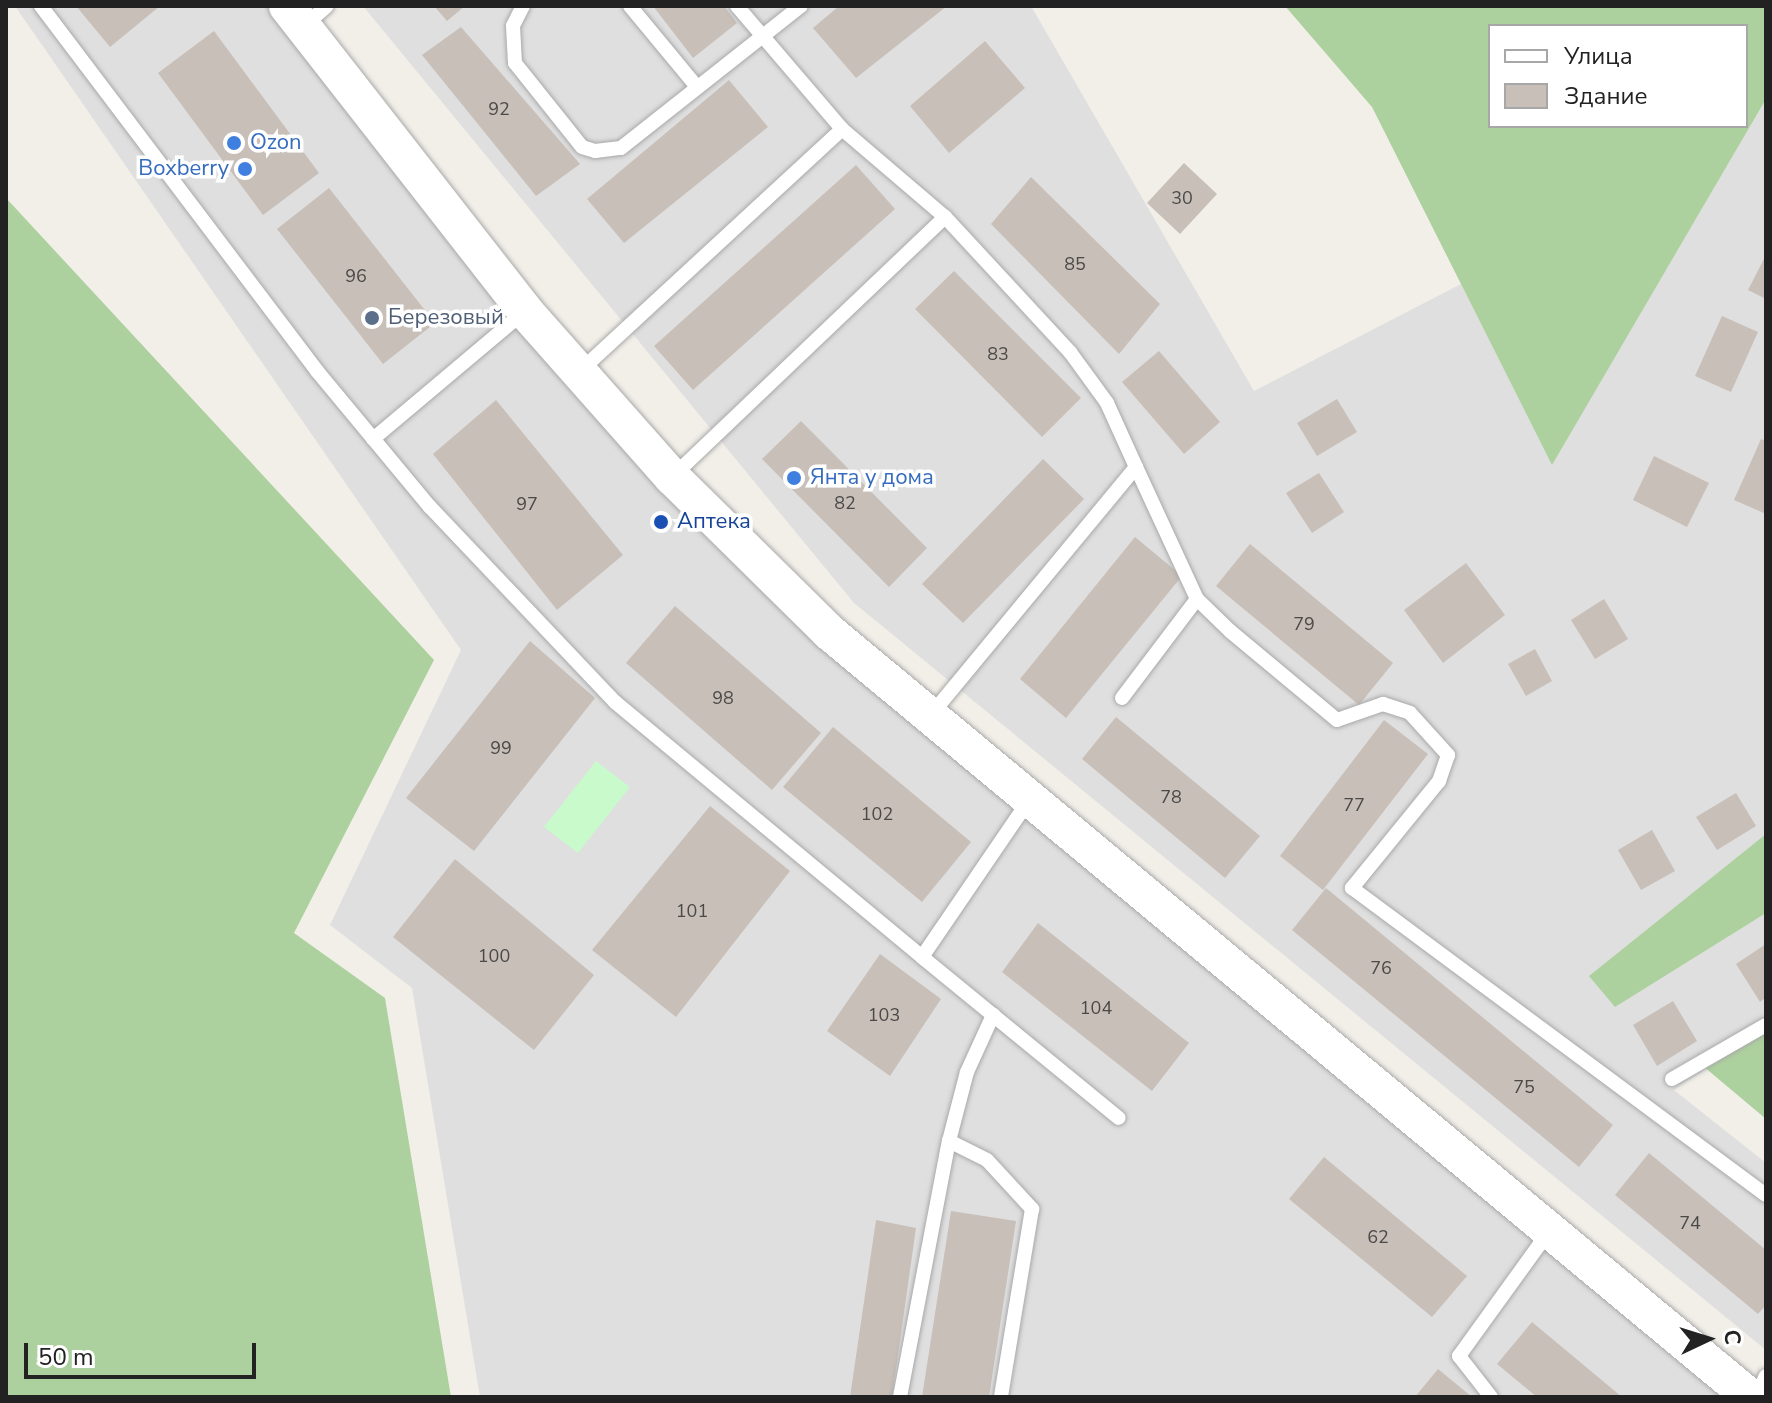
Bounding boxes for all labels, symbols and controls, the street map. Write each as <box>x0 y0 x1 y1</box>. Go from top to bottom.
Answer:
legend <box>1488 24 1748 128</box>
text: Улица <box>1564 40 1633 72</box>
text: Здание <box>1564 80 1648 112</box>
house number: 92 <box>488 98 510 120</box>
place label: Ozon <box>250 130 302 156</box>
marker: Ozon <box>225 134 243 152</box>
place label: Boxberry <box>138 156 229 182</box>
marker: Boxberry <box>236 160 254 178</box>
house number: 30 <box>1171 187 1193 209</box>
house number: 85 <box>1064 253 1086 275</box>
house number: 96 <box>345 265 367 287</box>
place label: Березовый <box>388 305 504 331</box>
marker: Березовый <box>363 309 381 327</box>
house number: 83 <box>987 343 1009 365</box>
place label: Янта у дома <box>810 465 934 491</box>
marker: Янта у дома <box>785 469 803 487</box>
house number: 82 <box>834 492 856 514</box>
house number: 97 <box>516 493 538 515</box>
place label: Аптека <box>677 509 751 535</box>
marker: Аптека <box>652 513 670 531</box>
house number: 79 <box>1293 613 1315 635</box>
house number: 98 <box>712 687 734 709</box>
house number: 99 <box>490 737 512 759</box>
house number: 78 <box>1160 786 1182 808</box>
house number: 77 <box>1343 794 1365 816</box>
house number: 102 <box>861 803 893 825</box>
house number: 101 <box>676 900 708 922</box>
house number: 100 <box>478 945 510 967</box>
house number: 76 <box>1370 957 1392 979</box>
house number: 104 <box>1080 997 1112 1019</box>
house number: 103 <box>868 1004 900 1026</box>
house number: 75 <box>1513 1076 1535 1098</box>
house number: 74 <box>1679 1212 1701 1234</box>
house number: 62 <box>1367 1226 1389 1248</box>
north arrow <box>1668 1299 1748 1379</box>
scale bar <box>28 1327 260 1377</box>
text: С <box>1716 1329 1747 1346</box>
text: 50 m <box>38 1341 94 1373</box>

